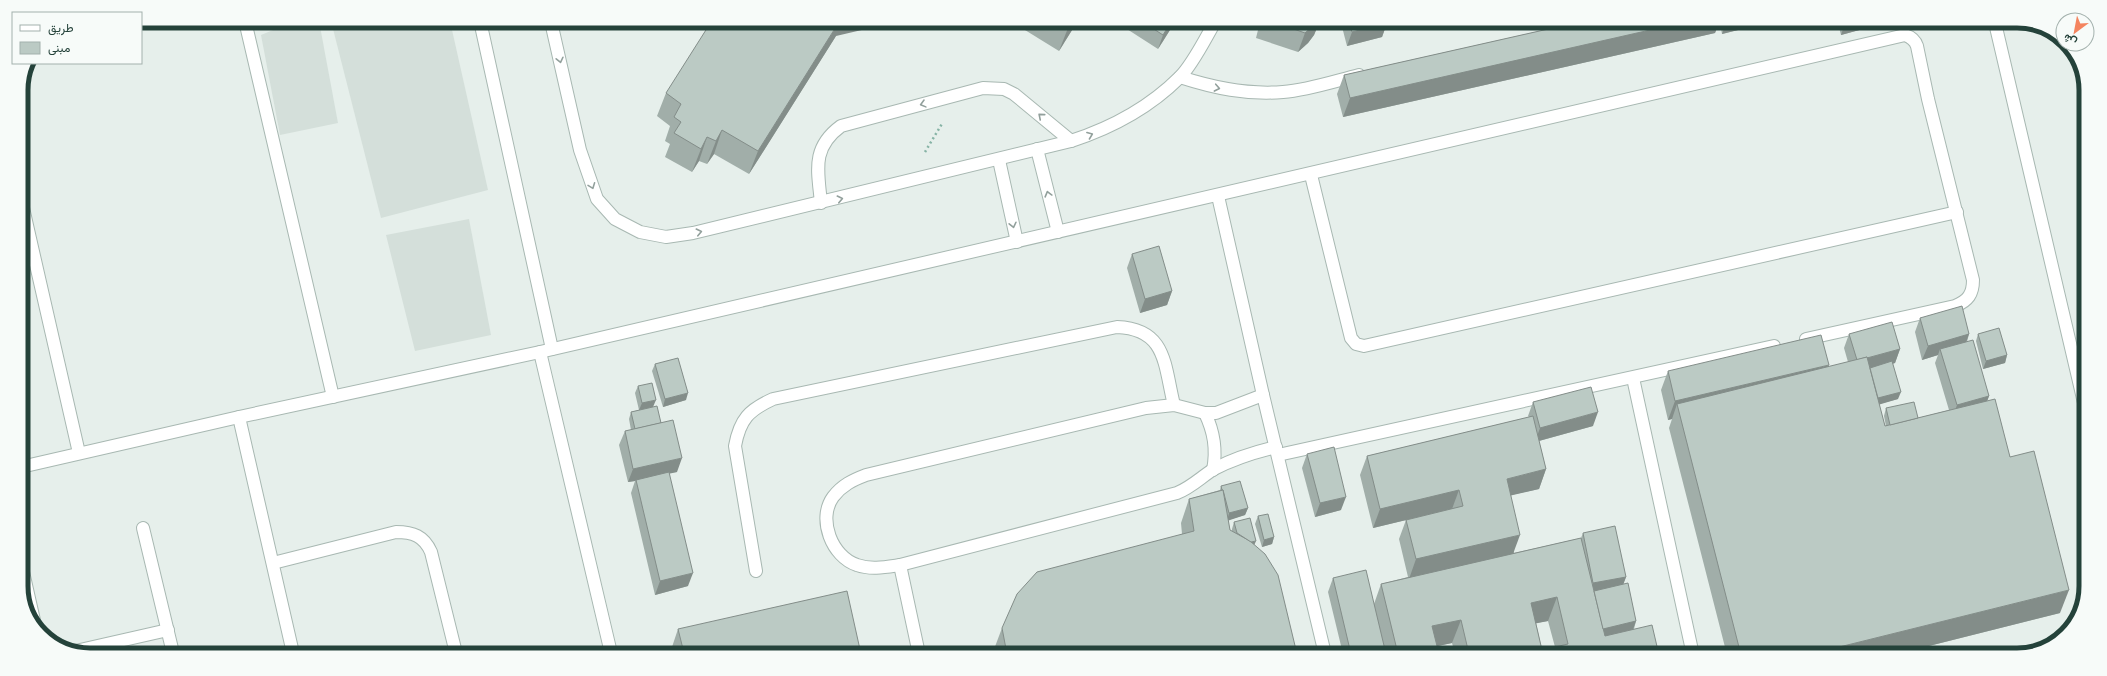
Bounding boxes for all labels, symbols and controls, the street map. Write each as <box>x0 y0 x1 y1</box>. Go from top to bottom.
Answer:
legend <box>12 12 142 64</box>
north arrow <box>2055 12 2095 52</box>
text: طريق <box>48 20 74 36</box>
text: ش <box>2060 31 2079 50</box>
text: مبنى <box>48 40 70 56</box>
one-way arrow <box>555 56 564 63</box>
one-way arrow <box>1214 83 1221 92</box>
one-way arrow <box>920 100 926 108</box>
one-way arrow <box>1039 114 1046 121</box>
one-way arrow <box>1087 131 1094 139</box>
one-way arrow <box>587 182 595 189</box>
one-way arrow <box>1044 191 1052 198</box>
one-way arrow <box>836 195 843 203</box>
one-way arrow <box>1009 222 1017 228</box>
one-way arrow <box>696 228 703 237</box>

